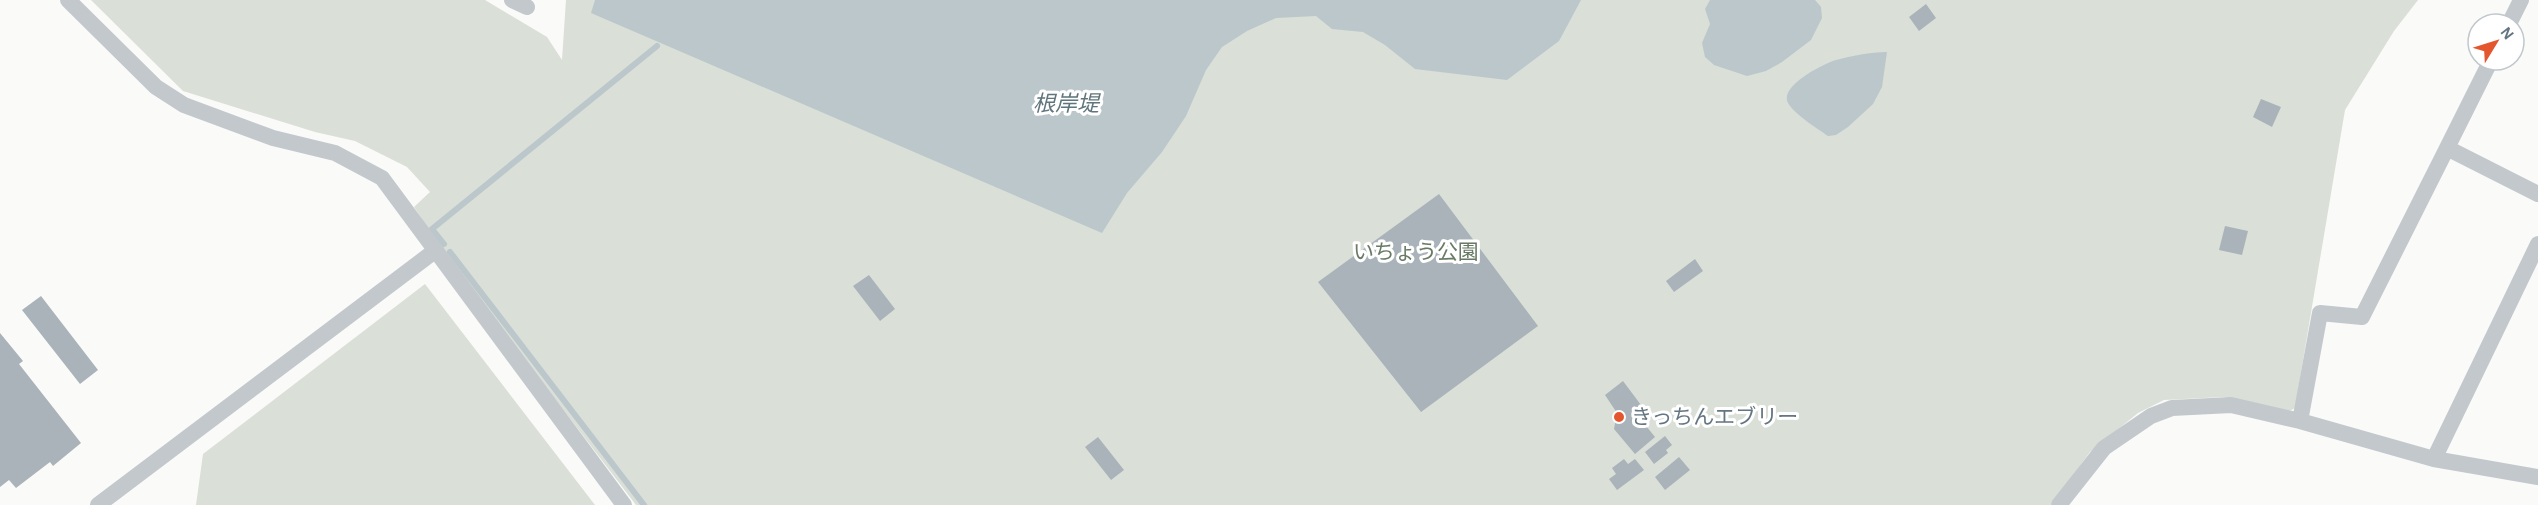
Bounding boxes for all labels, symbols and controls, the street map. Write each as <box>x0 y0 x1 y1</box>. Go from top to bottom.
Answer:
north arrow <box>2466 12 2526 72</box>
text: N <box>2497 24 2517 43</box>
water label: 根岸堤 <box>1033 92 1101 115</box>
park label: いちょう公園 <box>1353 242 1479 263</box>
place label: きっちんエブリー <box>1631 405 1798 428</box>
marker: きっちんエブリー <box>1612 410 1626 424</box>

